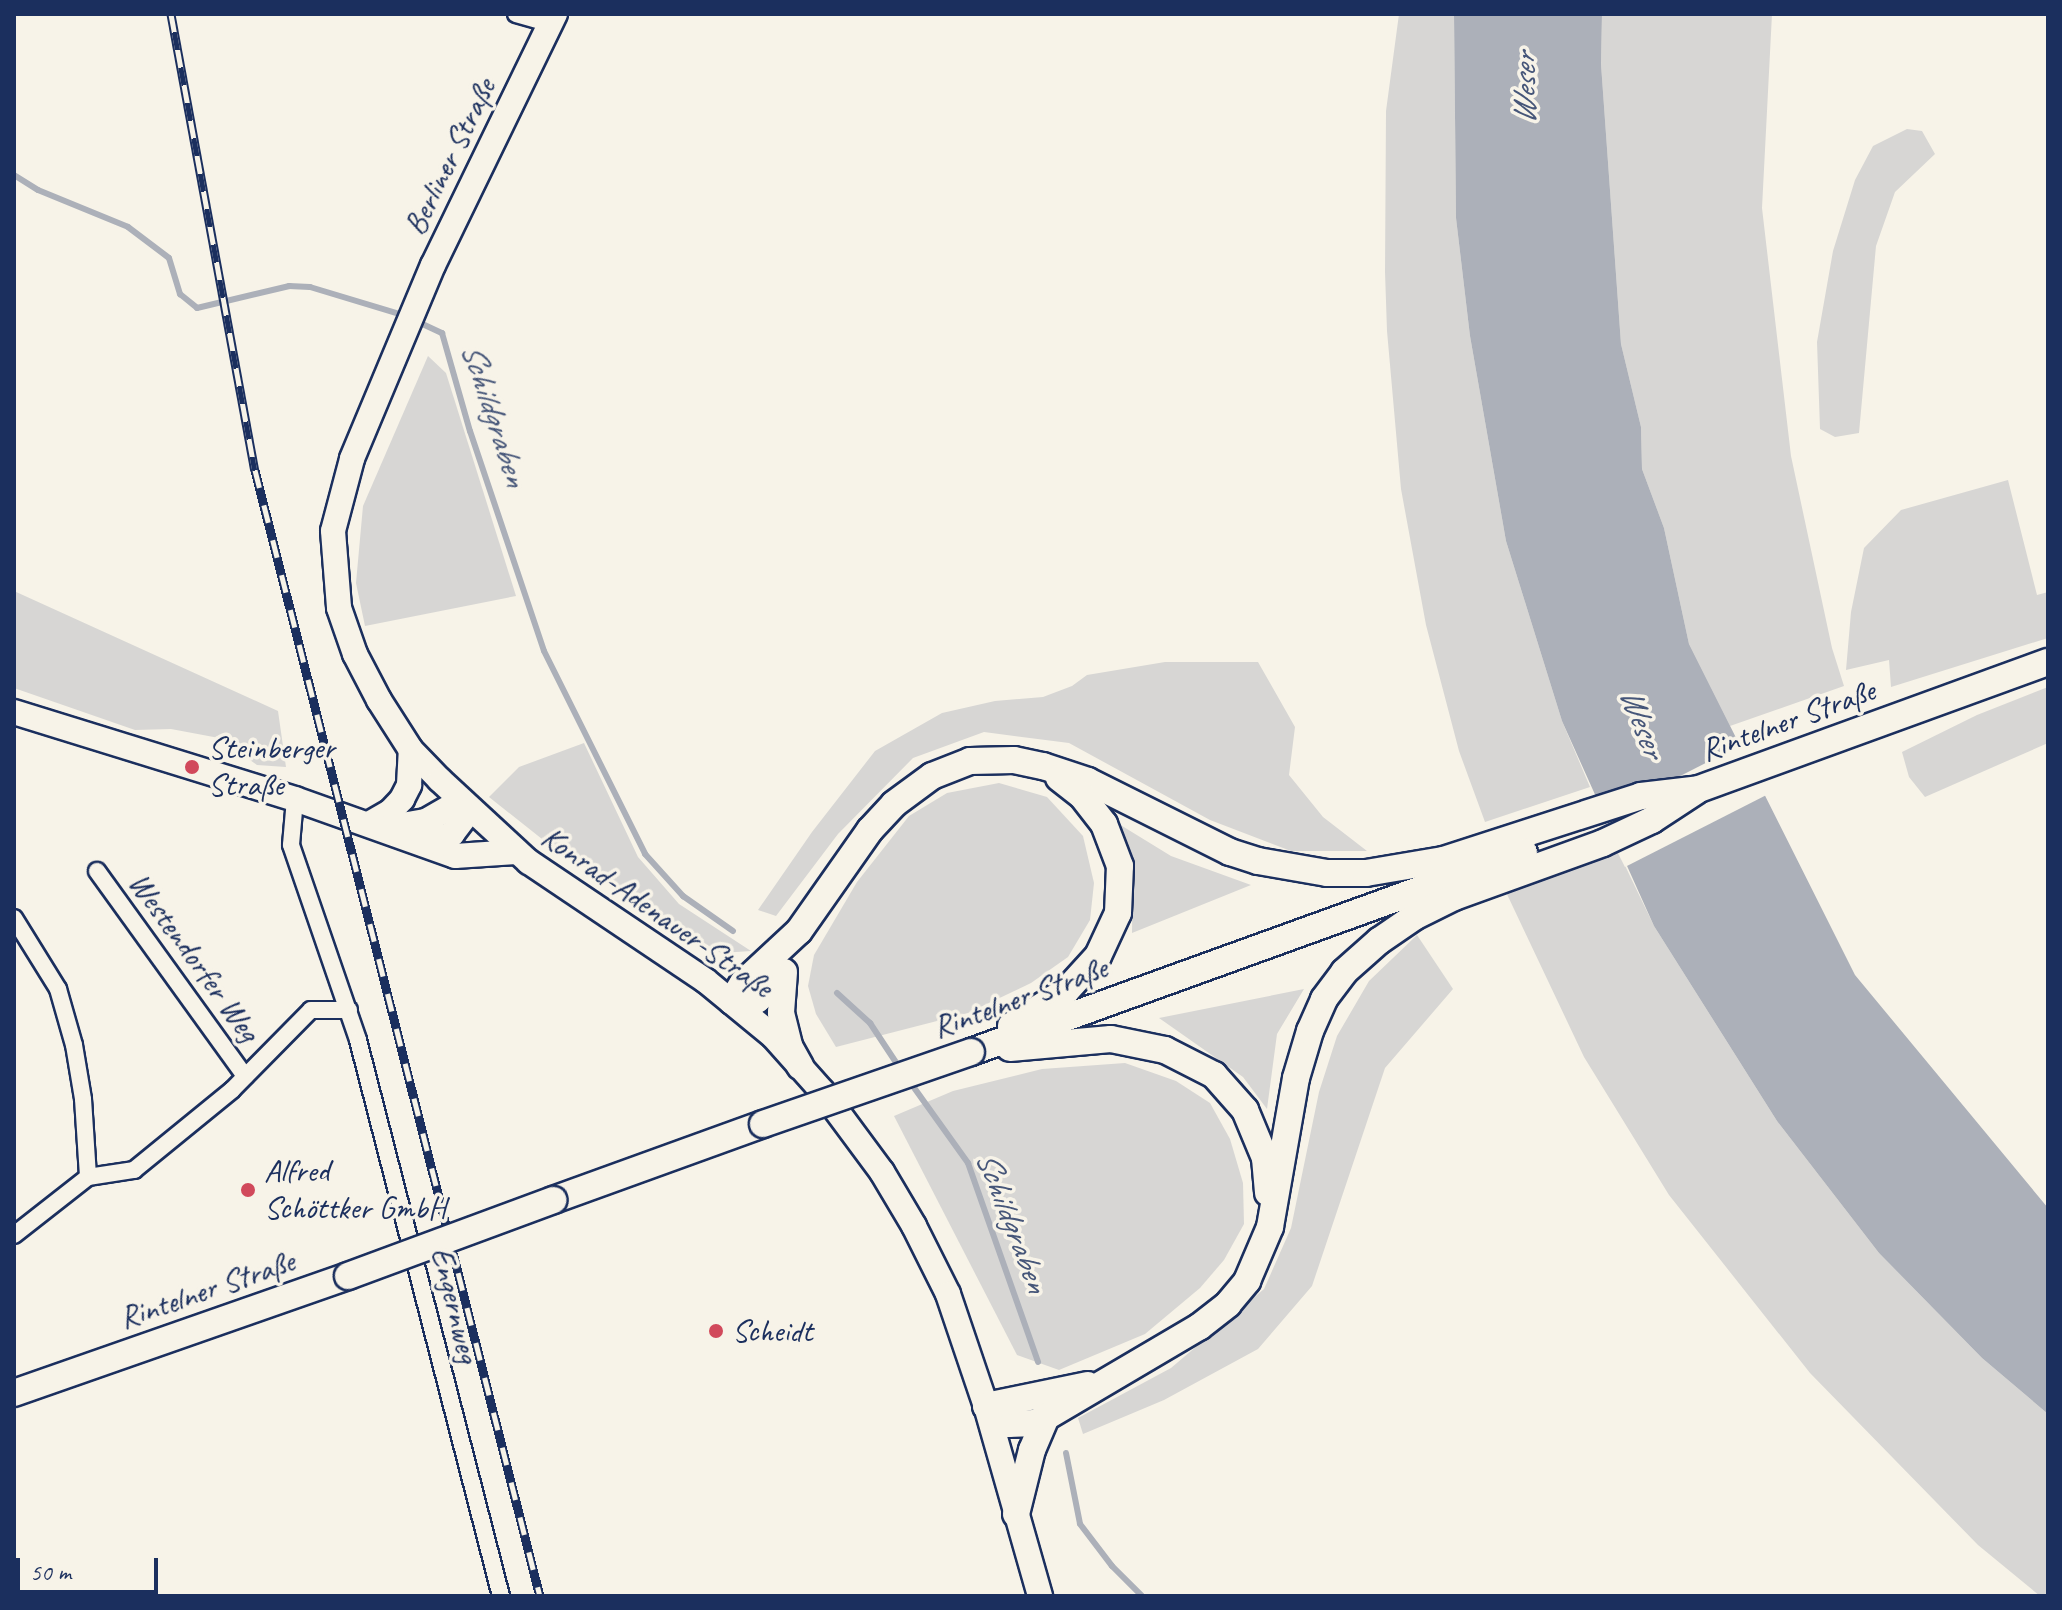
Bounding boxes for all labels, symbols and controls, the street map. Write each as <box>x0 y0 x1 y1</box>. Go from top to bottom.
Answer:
water label: Weser <box>1504 54 1544 124</box>
street label: Berliner Straße <box>396 72 504 242</box>
water label: Schildgraben <box>453 337 537 491</box>
street label: Rintelner Straße <box>1695 672 1881 770</box>
water label: Weser <box>1611 682 1675 762</box>
place label: Steinberger Straße <box>208 730 335 805</box>
marker: Steinberger Straße <box>183 758 201 776</box>
street label: Konrad-Adenauer-Straße <box>534 818 780 1006</box>
street label: Westendorfer Weg <box>120 865 268 1049</box>
street label: Rintelner Straße <box>927 949 1113 1047</box>
water label: Schildgraben <box>967 1145 1059 1297</box>
place label: Alfred Schöttker GmbH <box>264 1153 444 1228</box>
marker: Alfred Schöttker GmbH <box>239 1181 257 1199</box>
street label: Rintelner Straße <box>114 1242 300 1338</box>
street label: Engernweg <box>422 1243 488 1367</box>
place label: Scheidt <box>732 1312 812 1350</box>
marker: Scheidt <box>707 1322 725 1340</box>
scale bar <box>20 1542 162 1592</box>
text: 50 m <box>30 1557 71 1587</box>

